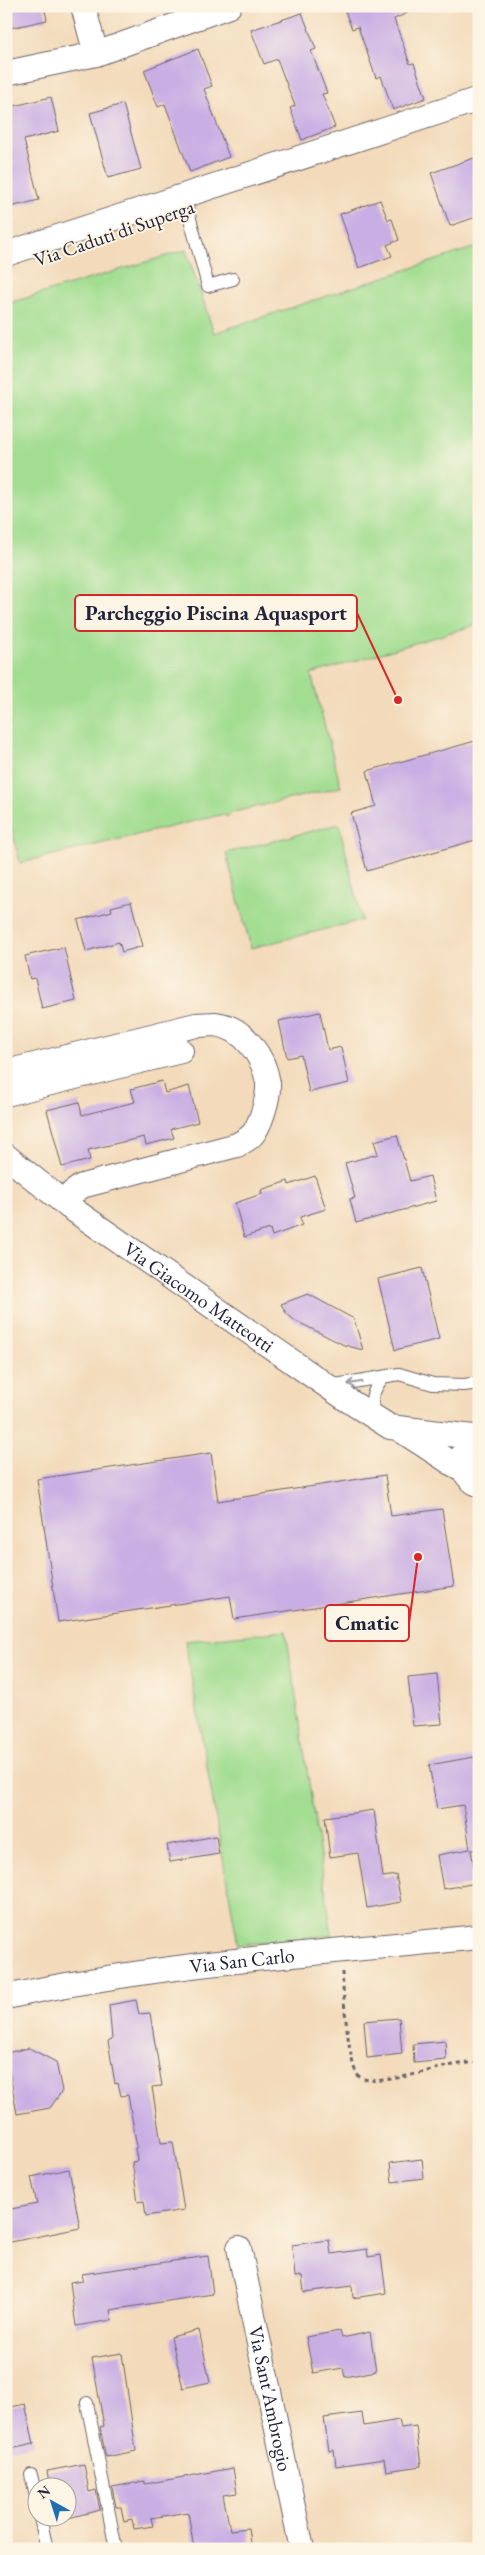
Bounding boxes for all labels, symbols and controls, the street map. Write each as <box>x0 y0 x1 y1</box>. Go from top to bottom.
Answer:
street label: Via Caduti di Superga <box>30 193 198 273</box>
callout: Parcheggio Piscina Aquasport <box>75 595 357 631</box>
text: Parcheggio Piscina Aquasport <box>85 599 347 626</box>
street label: Via Giacomo Matteotti <box>118 1236 279 1358</box>
one-way arrow <box>347 1379 363 1389</box>
callout: Cmatic <box>325 1605 409 1641</box>
text: Cmatic <box>335 1609 399 1636</box>
street label: Via San Carlo <box>188 1942 296 1979</box>
street label: Via Sant'Ambrogio <box>243 2324 298 2474</box>
north arrow <box>28 2478 78 2528</box>
text: N <box>34 2481 54 2502</box>

